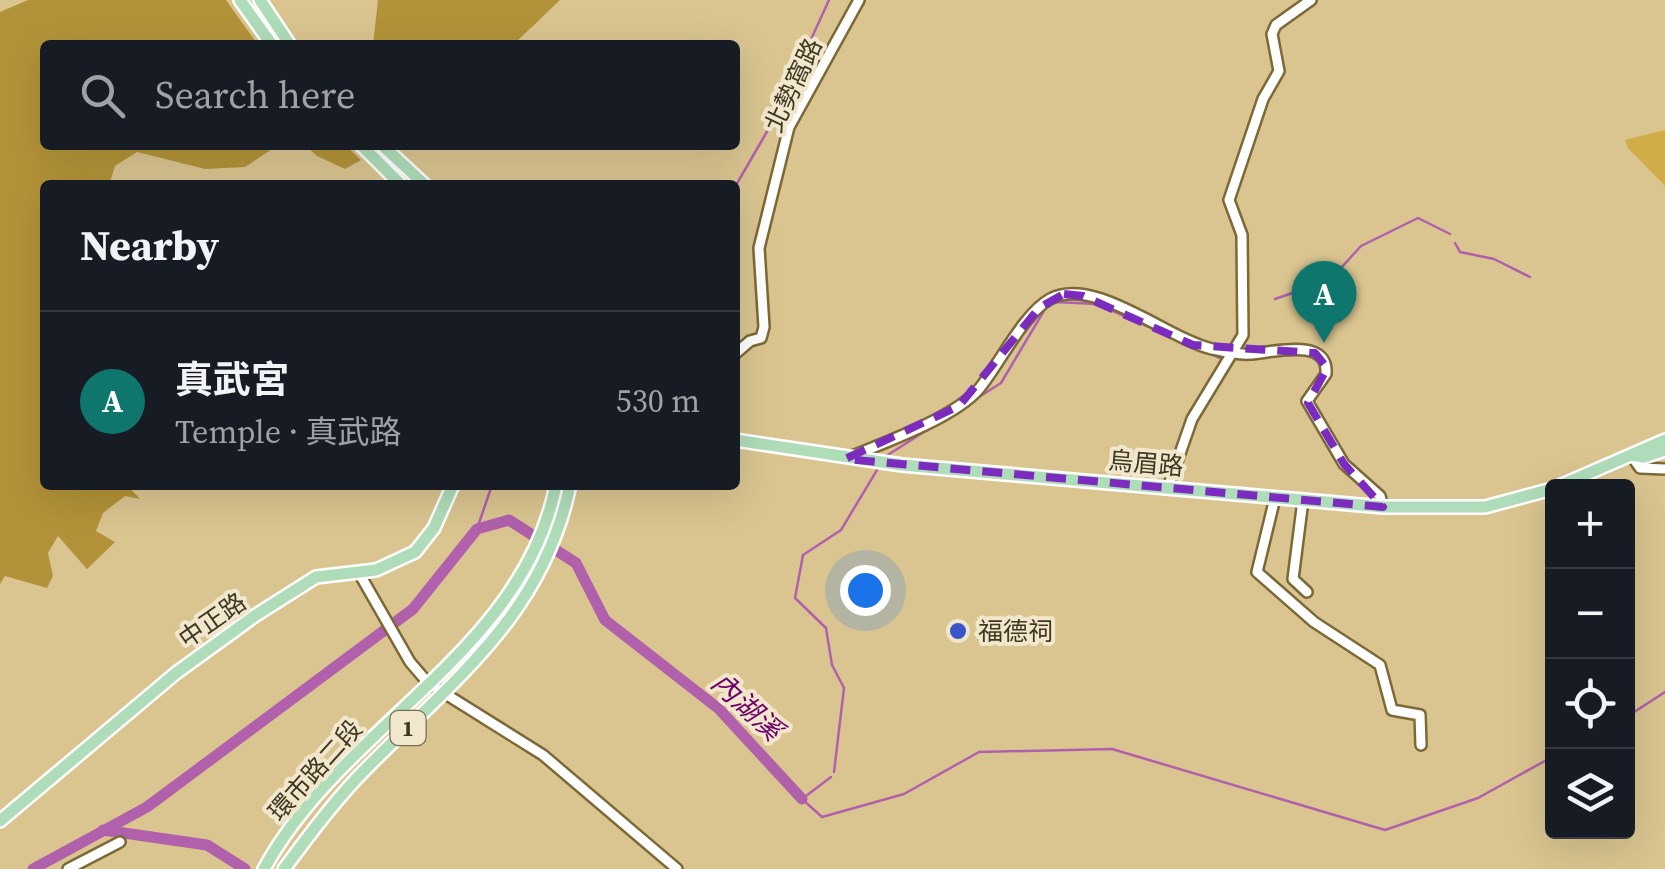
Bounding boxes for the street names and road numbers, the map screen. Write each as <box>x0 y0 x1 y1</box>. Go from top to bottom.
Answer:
street label: 北勢窩路 <box>756 32 830 138</box>
street label: 烏眉路 <box>1107 443 1185 483</box>
street label: 中正路 <box>172 585 252 655</box>
road number: 1 <box>390 711 426 745</box>
street label: 環市路二段 <box>261 712 369 828</box>

